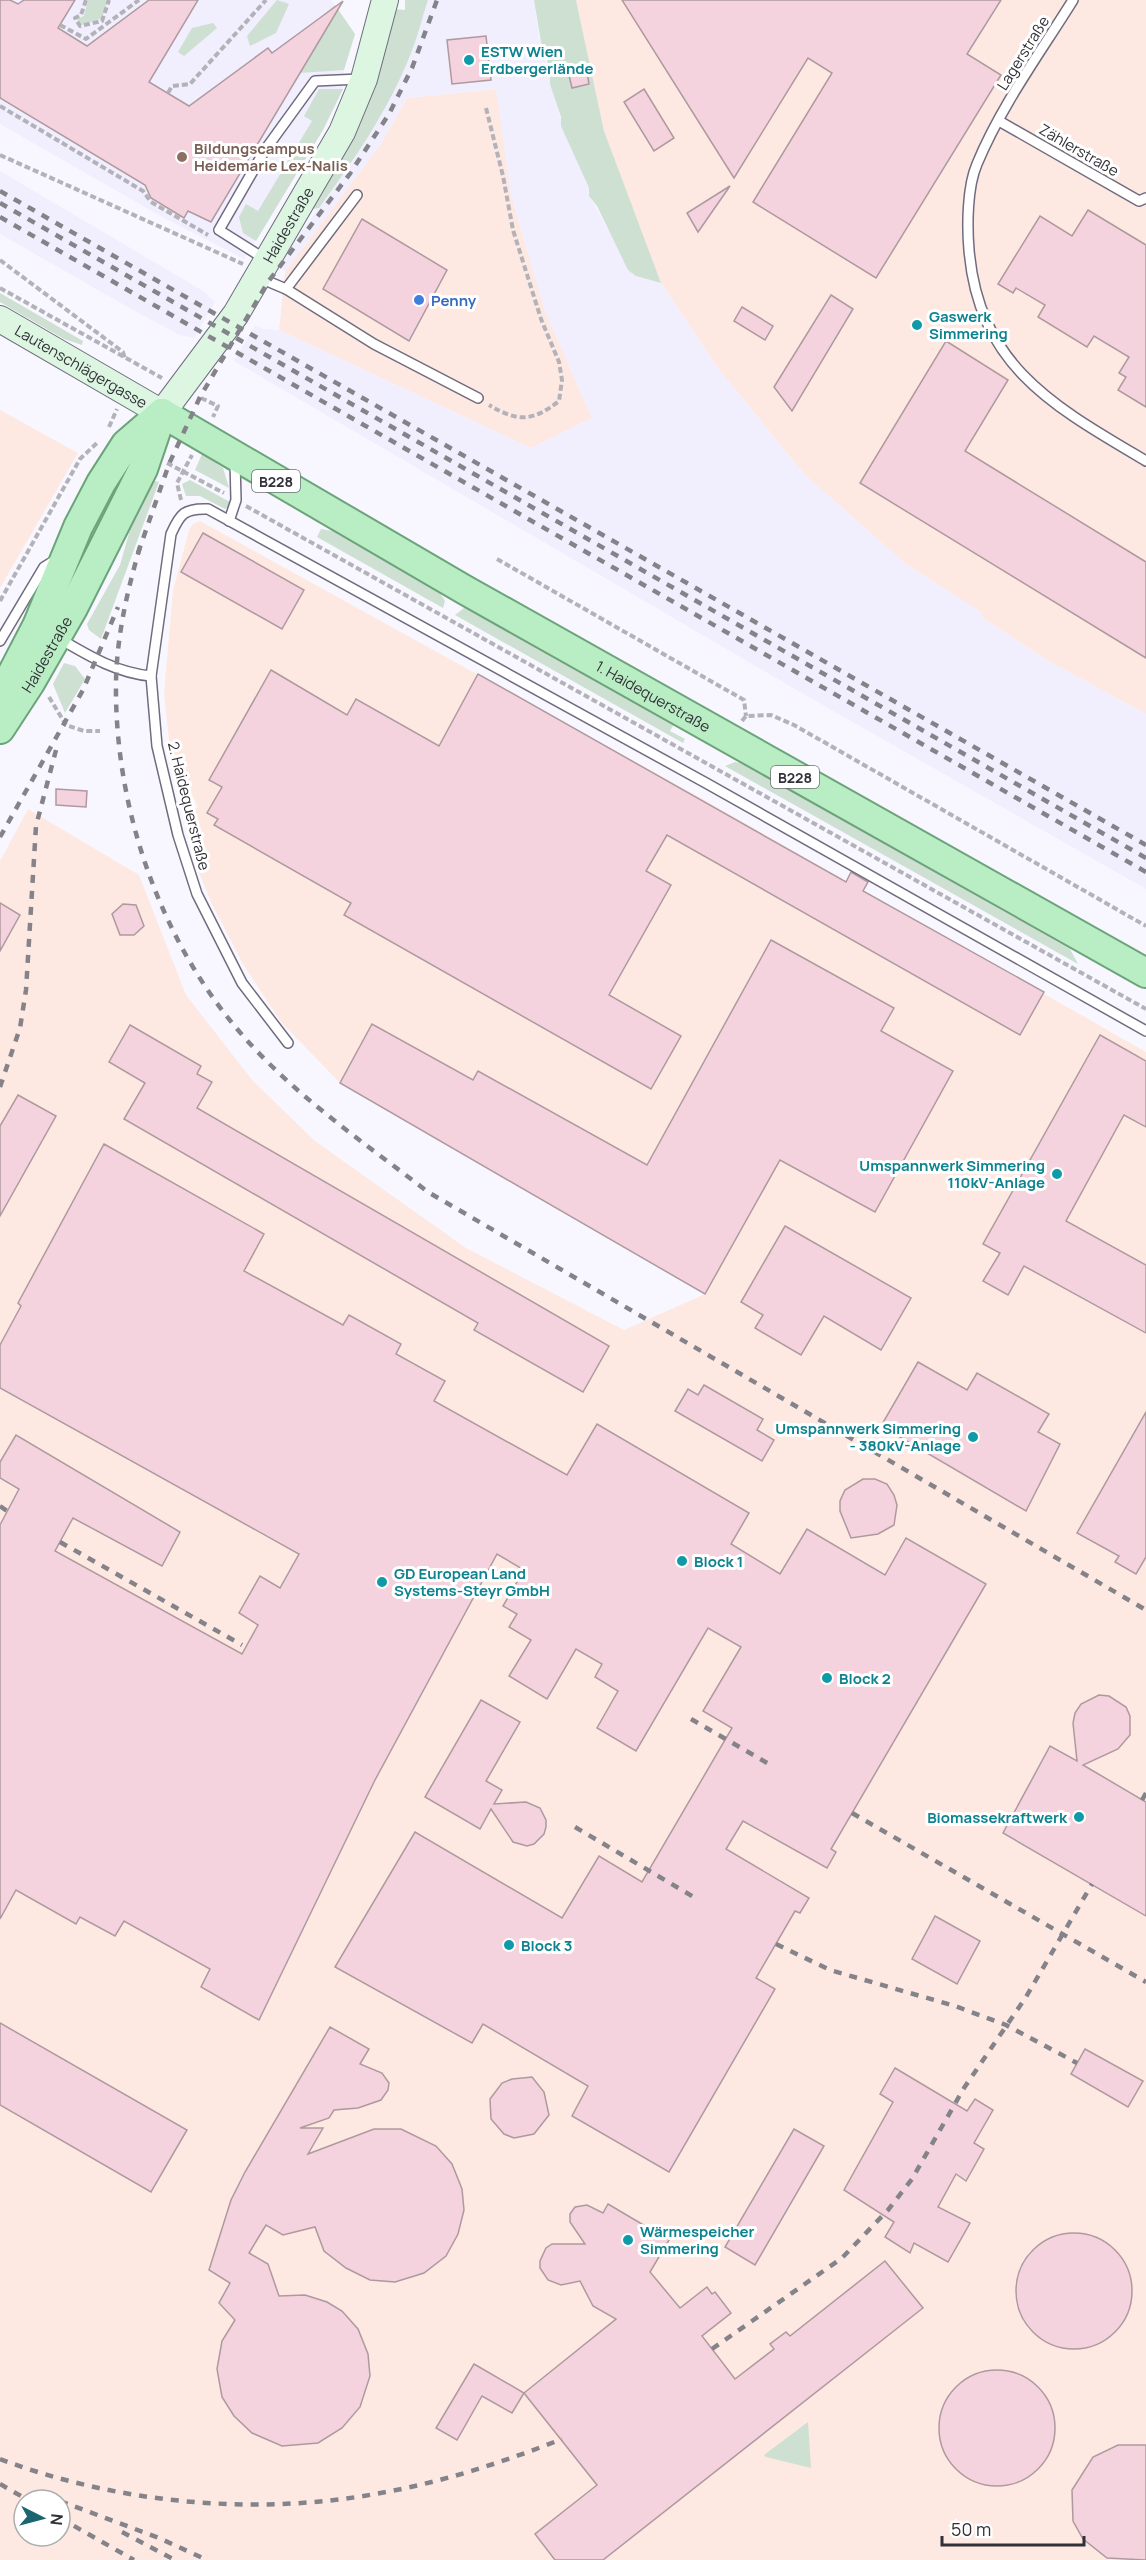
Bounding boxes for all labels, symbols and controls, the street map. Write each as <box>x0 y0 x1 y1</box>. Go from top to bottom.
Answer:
street label: Lagerstraße <box>992 12 1054 94</box>
place label: ESTW Wien Erdbergerlände <box>481 41 593 79</box>
marker: ESTW Wien Erdbergerlände <box>462 53 476 67</box>
street label: Zählerstraße <box>1035 119 1123 181</box>
place label: Bildungscampus Heidemarie Lex-Nalis <box>194 138 348 176</box>
marker: Bildungscampus Heidemarie Lex-Nalis <box>175 150 189 164</box>
street label: Haidestraße <box>257 183 318 267</box>
place label: Penny <box>431 290 477 311</box>
marker: Penny <box>412 293 426 307</box>
place label: Gaswerk Simmering <box>929 306 1008 344</box>
marker: Gaswerk Simmering <box>910 318 924 332</box>
street label: Lautenschlägergasse <box>11 320 151 413</box>
road number: B228 <box>252 470 300 492</box>
street label: Haidestraße <box>16 612 77 697</box>
street label: 1. Haidequerstraße <box>592 655 715 737</box>
street label: 2. Haidequerstraße <box>163 739 215 873</box>
road number: B228 <box>771 766 819 788</box>
place label: Umspannwerk Simmering 110kV-Anlage <box>859 1155 1045 1193</box>
marker: Umspannwerk Simmering 110kV-Anlage <box>1050 1167 1064 1181</box>
place label: Umspannwerk Simmering - 380kV-Anlage <box>775 1418 961 1456</box>
marker: Umspannwerk Simmering - 380kV-Anlage <box>966 1430 980 1444</box>
place label: Block 1 <box>694 1551 743 1572</box>
marker: Block 1 <box>675 1554 689 1568</box>
place label: GD European Land Systems-Steyr GmbH <box>394 1563 550 1601</box>
marker: GD European Land Systems-Steyr GmbH <box>375 1575 389 1589</box>
place label: Block 2 <box>839 1668 891 1689</box>
marker: Block 2 <box>820 1671 834 1685</box>
place label: Biomassekraftwerk <box>927 1807 1068 1828</box>
marker: Biomassekraftwerk <box>1072 1810 1086 1824</box>
place label: Block 3 <box>521 1935 572 1956</box>
marker: Block 3 <box>502 1938 516 1952</box>
place label: Wärmespeicher Simmering <box>640 2221 755 2259</box>
marker: Wärmespeicher Simmering <box>621 2233 635 2247</box>
north arrow <box>12 2488 72 2548</box>
scale bar <box>942 2509 1084 2547</box>
text: N <box>45 2513 68 2526</box>
text: 50 m <box>951 2517 991 2541</box>

